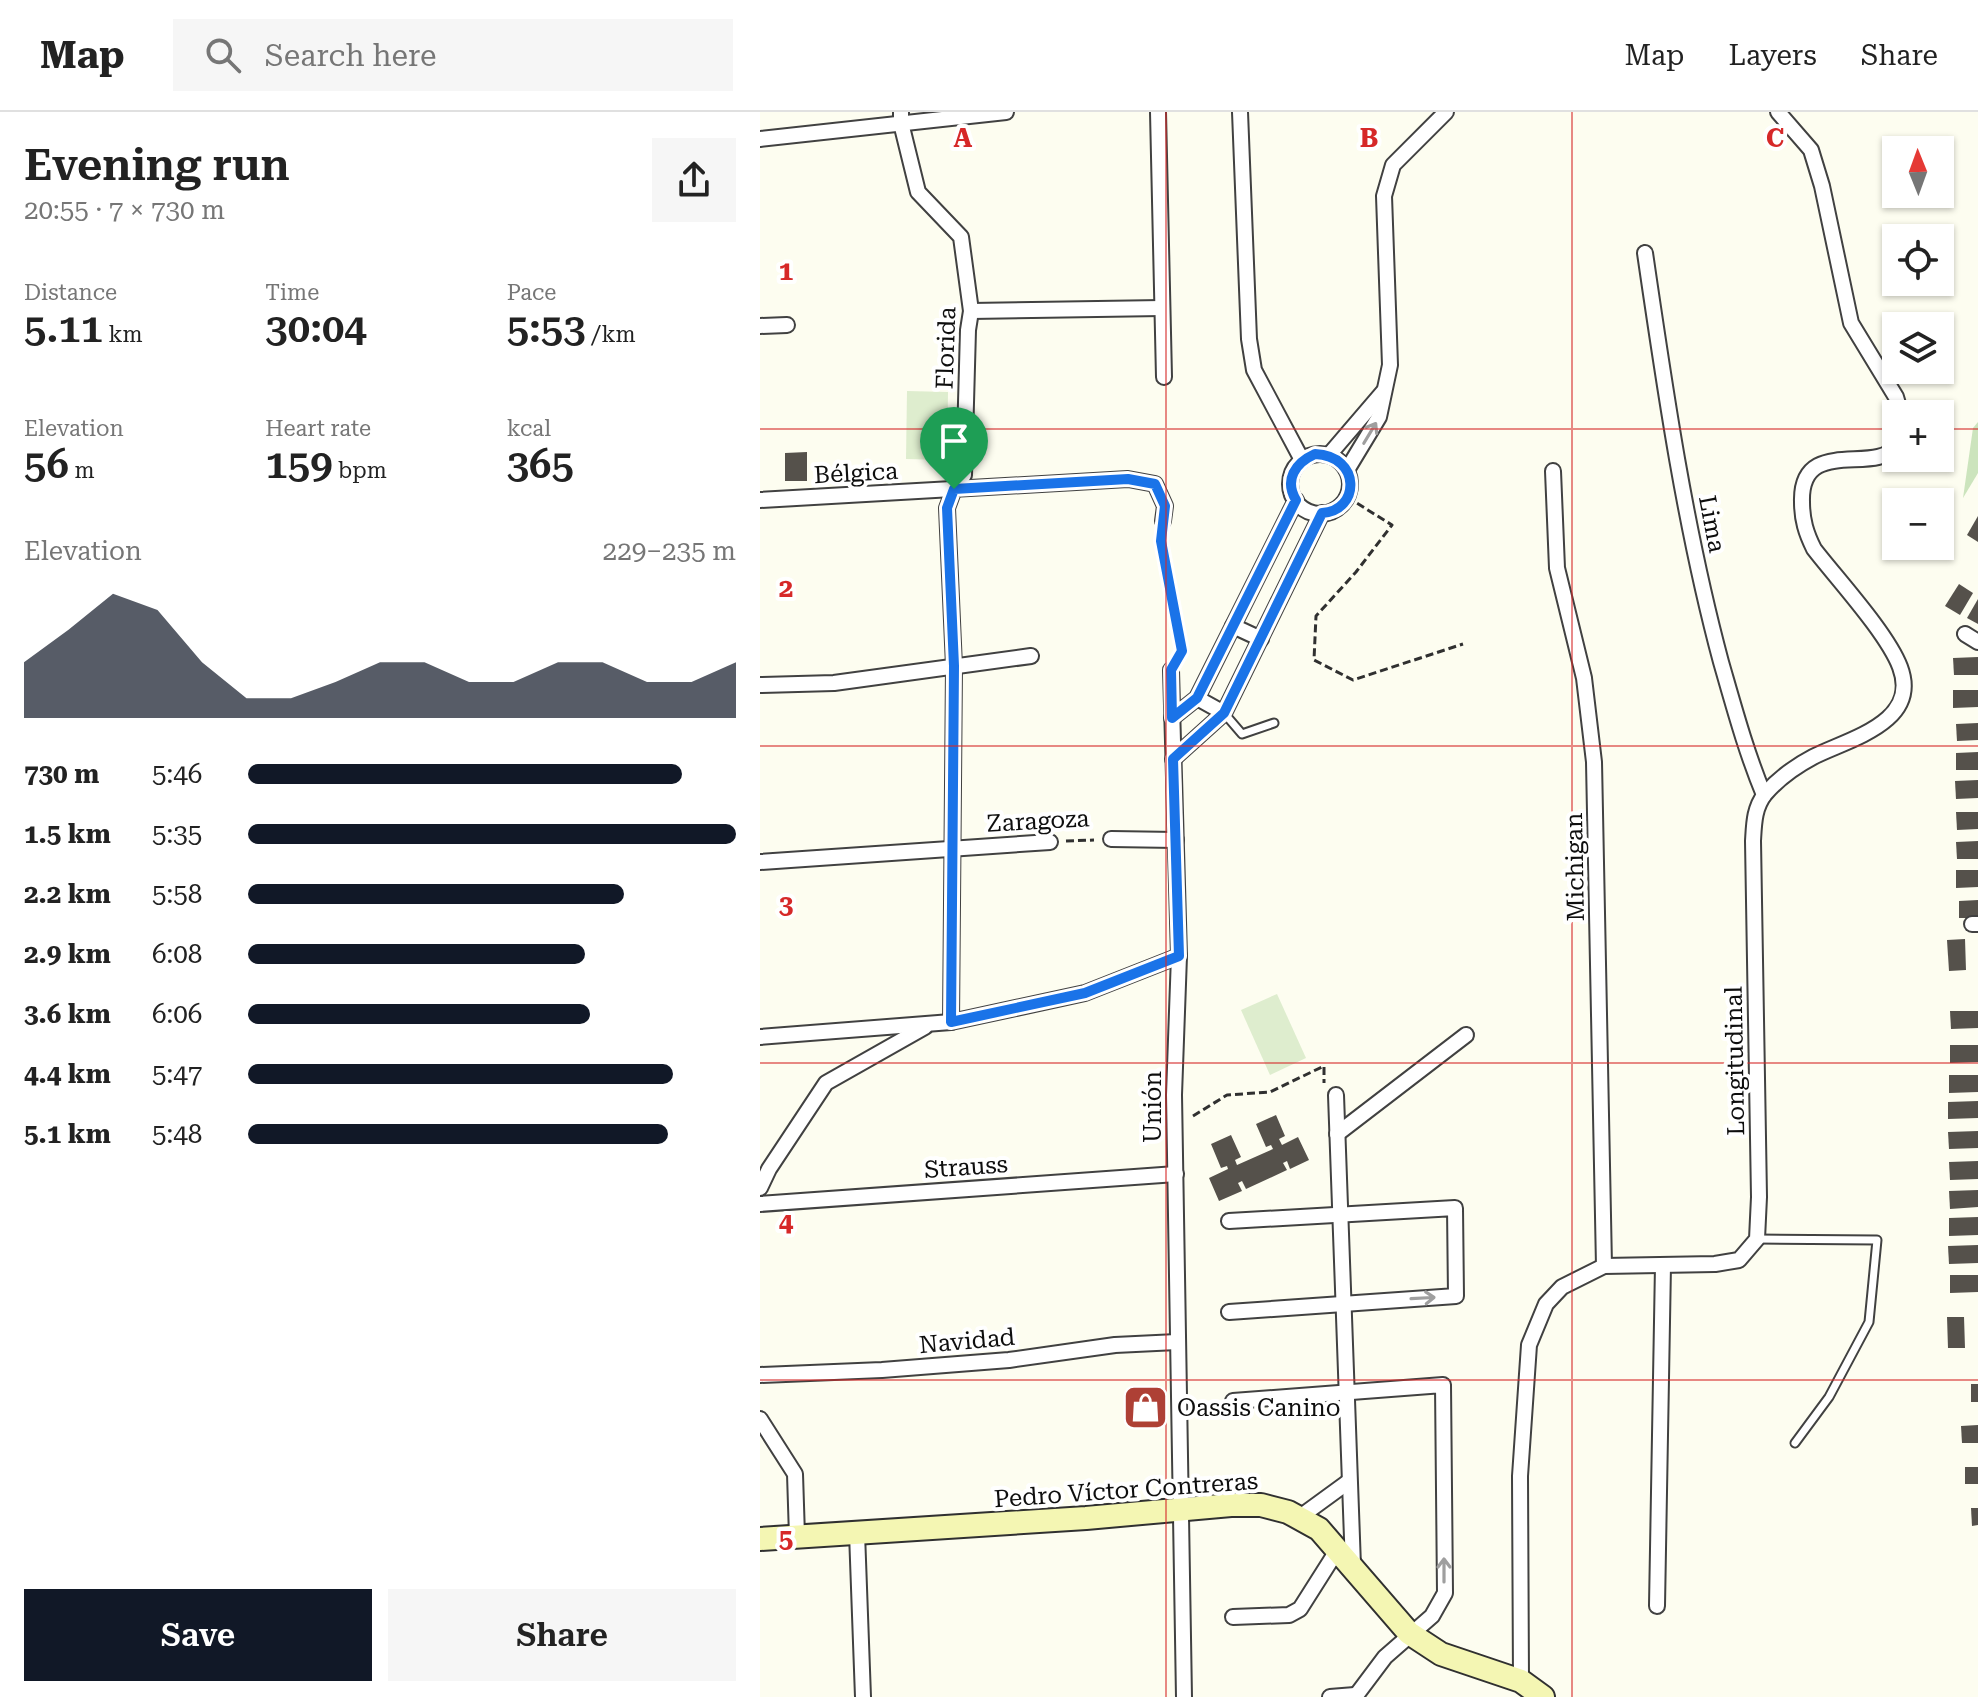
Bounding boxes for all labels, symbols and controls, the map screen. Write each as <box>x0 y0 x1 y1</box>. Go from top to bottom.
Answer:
search box <box>173 19 733 91</box>
text: Map <box>40 33 125 77</box>
icon: search <box>201 33 245 77</box>
text: Search here <box>265 38 437 73</box>
text: Map <box>1625 39 1684 72</box>
text: Layers <box>1728 39 1817 72</box>
text: Share <box>1861 39 1938 72</box>
text: A <box>954 123 973 153</box>
text: B <box>1360 123 1378 153</box>
text: C <box>1766 123 1784 153</box>
north arrow <box>1882 136 1954 208</box>
map controls <box>1882 136 1954 560</box>
button: share <box>652 138 736 222</box>
text: Evening run <box>24 139 290 191</box>
text: 20:55 · 7 × 730 m <box>24 195 225 225</box>
button: locate <box>1882 224 1954 296</box>
text: 1 <box>779 256 793 286</box>
text: Distance <box>24 280 117 305</box>
text: Time <box>265 280 319 305</box>
text: Pace <box>507 280 556 305</box>
text: 5.11 <box>24 305 103 352</box>
text: 30:04 <box>265 305 367 352</box>
text: 5:53 <box>507 305 586 352</box>
street label: Florida <box>931 306 961 390</box>
button: layers <box>1882 312 1954 384</box>
text: km <box>103 322 143 347</box>
text: /km <box>586 322 636 347</box>
button: + <box>1882 400 1954 472</box>
pin <box>920 407 988 489</box>
text: Elevation <box>24 416 124 441</box>
text: Heart rate <box>265 416 371 441</box>
text: kcal <box>507 416 551 441</box>
icon: arrive <box>932 419 976 463</box>
one-way arrow <box>1362 422 1378 444</box>
text: 56 <box>24 441 69 488</box>
text: 159 <box>265 441 333 488</box>
text: 365 <box>507 441 574 488</box>
street label: Bélgica <box>813 457 899 489</box>
text: m <box>69 458 94 483</box>
text: bpm <box>333 458 387 483</box>
button: − <box>1882 488 1954 560</box>
street label: Lima <box>1693 493 1731 555</box>
text: Elevation <box>24 536 142 566</box>
text: 229–235 m <box>603 536 736 566</box>
text: 2 <box>779 573 793 603</box>
text: 730 m <box>24 759 99 789</box>
text: 5:46 <box>152 759 202 789</box>
street label: Zaragoza <box>986 804 1090 838</box>
street label: Michigan <box>1560 812 1590 922</box>
text: 1.5 km <box>24 819 111 849</box>
text: 5:35 <box>152 819 202 849</box>
text: 2.2 km <box>24 879 111 909</box>
text: 5:58 <box>152 879 202 909</box>
text: 3 <box>779 890 793 920</box>
text: 2.9 km <box>24 939 111 969</box>
text: 6:08 <box>152 939 202 969</box>
street label: Longitudinal <box>1720 986 1750 1136</box>
text: 3.6 km <box>24 999 111 1029</box>
text: 6:06 <box>152 999 202 1029</box>
text: 4.4 km <box>24 1059 111 1089</box>
text: 5:47 <box>152 1059 202 1089</box>
street label: Unión <box>1139 1071 1167 1143</box>
text: 5.1 km <box>24 1119 111 1149</box>
text: 5:48 <box>152 1119 202 1149</box>
street label: Strauss <box>923 1150 1009 1184</box>
text: 4 <box>779 1207 794 1237</box>
one-way arrow <box>1409 1290 1436 1305</box>
street label: Navidad <box>918 1323 1016 1359</box>
shop icon: Oassis Canino <box>1122 1384 1170 1432</box>
place label: Oassis Canino <box>1177 1394 1341 1422</box>
street label: Pedro Víctor Contreras <box>993 1467 1259 1513</box>
text: 5 <box>779 1524 793 1554</box>
one-way arrow <box>1436 1557 1452 1584</box>
button: Save <box>24 1589 372 1681</box>
button: Share <box>388 1589 736 1681</box>

